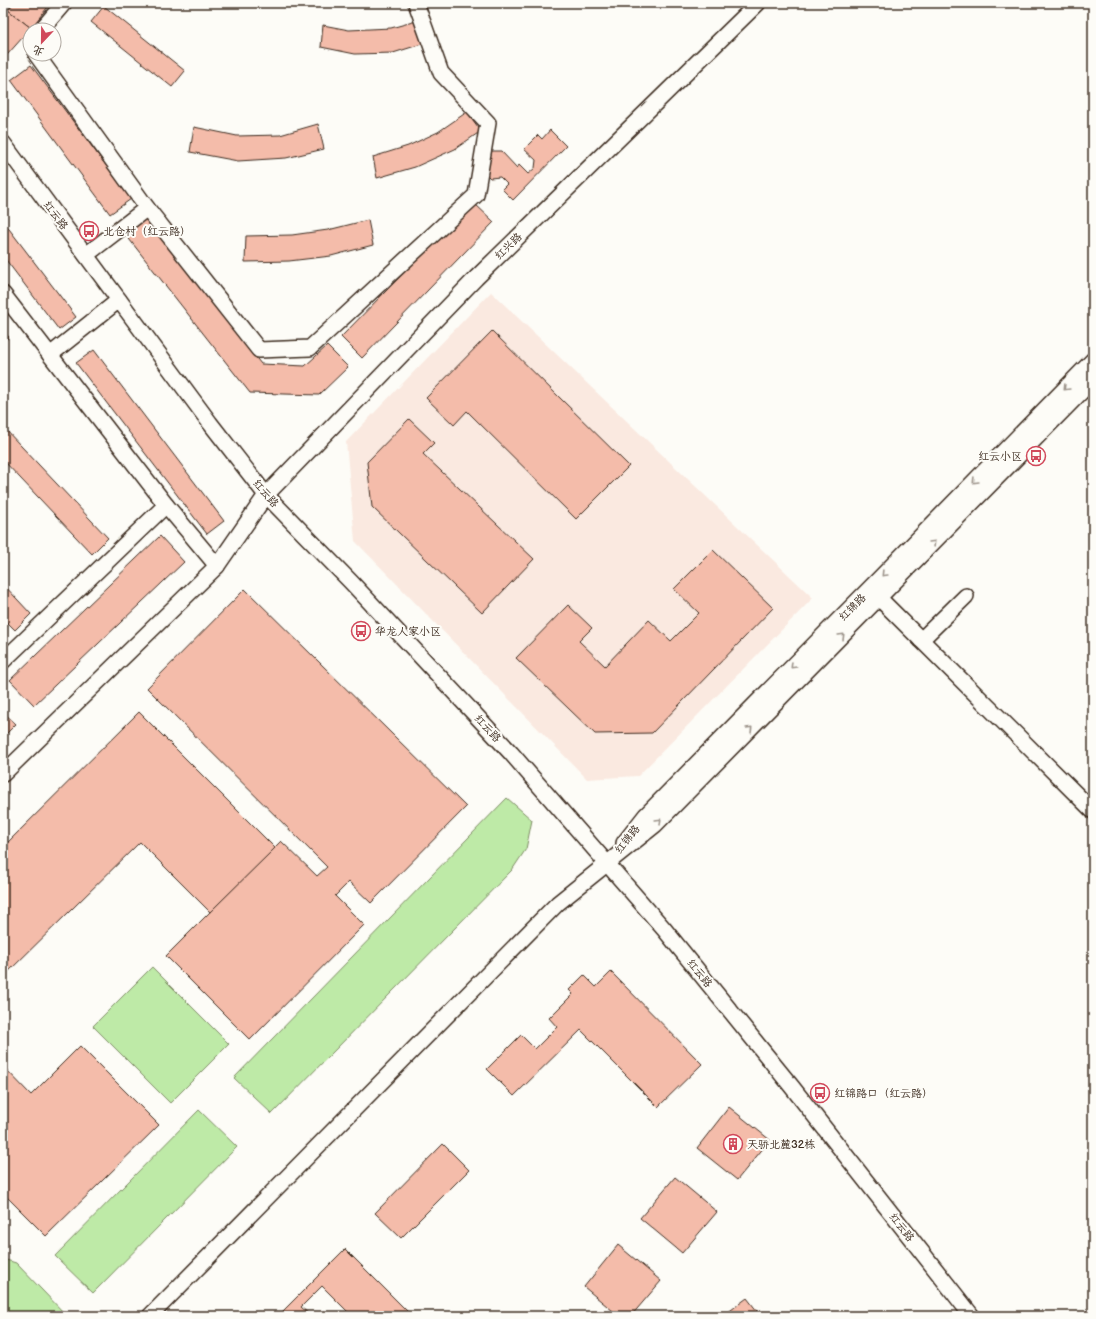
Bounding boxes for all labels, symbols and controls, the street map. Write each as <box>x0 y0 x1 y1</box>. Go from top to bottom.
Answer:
north arrow <box>22 22 62 62</box>
text: 北 <box>31 43 46 59</box>
street label: 红云路 <box>40 198 71 232</box>
bus stop icon: 北仓村（红云路） <box>78 220 100 242</box>
place label: 北仓村（红云路） <box>103 225 191 238</box>
street label: 红兴路 <box>492 230 525 262</box>
one-way arrow <box>1063 383 1071 391</box>
bus stop icon: 红云小区 <box>1025 445 1047 467</box>
place label: 红云小区 <box>978 450 1022 463</box>
one-way arrow <box>972 476 980 484</box>
street label: 红云路 <box>250 477 281 510</box>
one-way arrow <box>928 540 936 548</box>
one-way arrow <box>881 569 889 577</box>
street label: 红锦路 <box>836 591 869 624</box>
bus stop icon: 华龙人家小区 <box>350 620 372 642</box>
place label: 华龙人家小区 <box>375 625 441 638</box>
one-way arrow <box>837 633 845 641</box>
one-way arrow <box>790 661 798 669</box>
street label: 红云路 <box>472 712 504 745</box>
one-way arrow <box>745 726 753 734</box>
one-way arrow <box>654 818 662 826</box>
street label: 红锦路 <box>612 822 643 856</box>
street label: 红云路 <box>684 956 715 990</box>
bus stop icon: 红锦路口（红云路） <box>809 1082 831 1104</box>
place label: 红锦路口（红云路） <box>834 1087 933 1100</box>
building icon: 天骄北麓32栋 <box>722 1133 744 1155</box>
place label: 天骄北麓32栋 <box>747 1138 815 1151</box>
street label: 红云路 <box>886 1210 917 1244</box>

